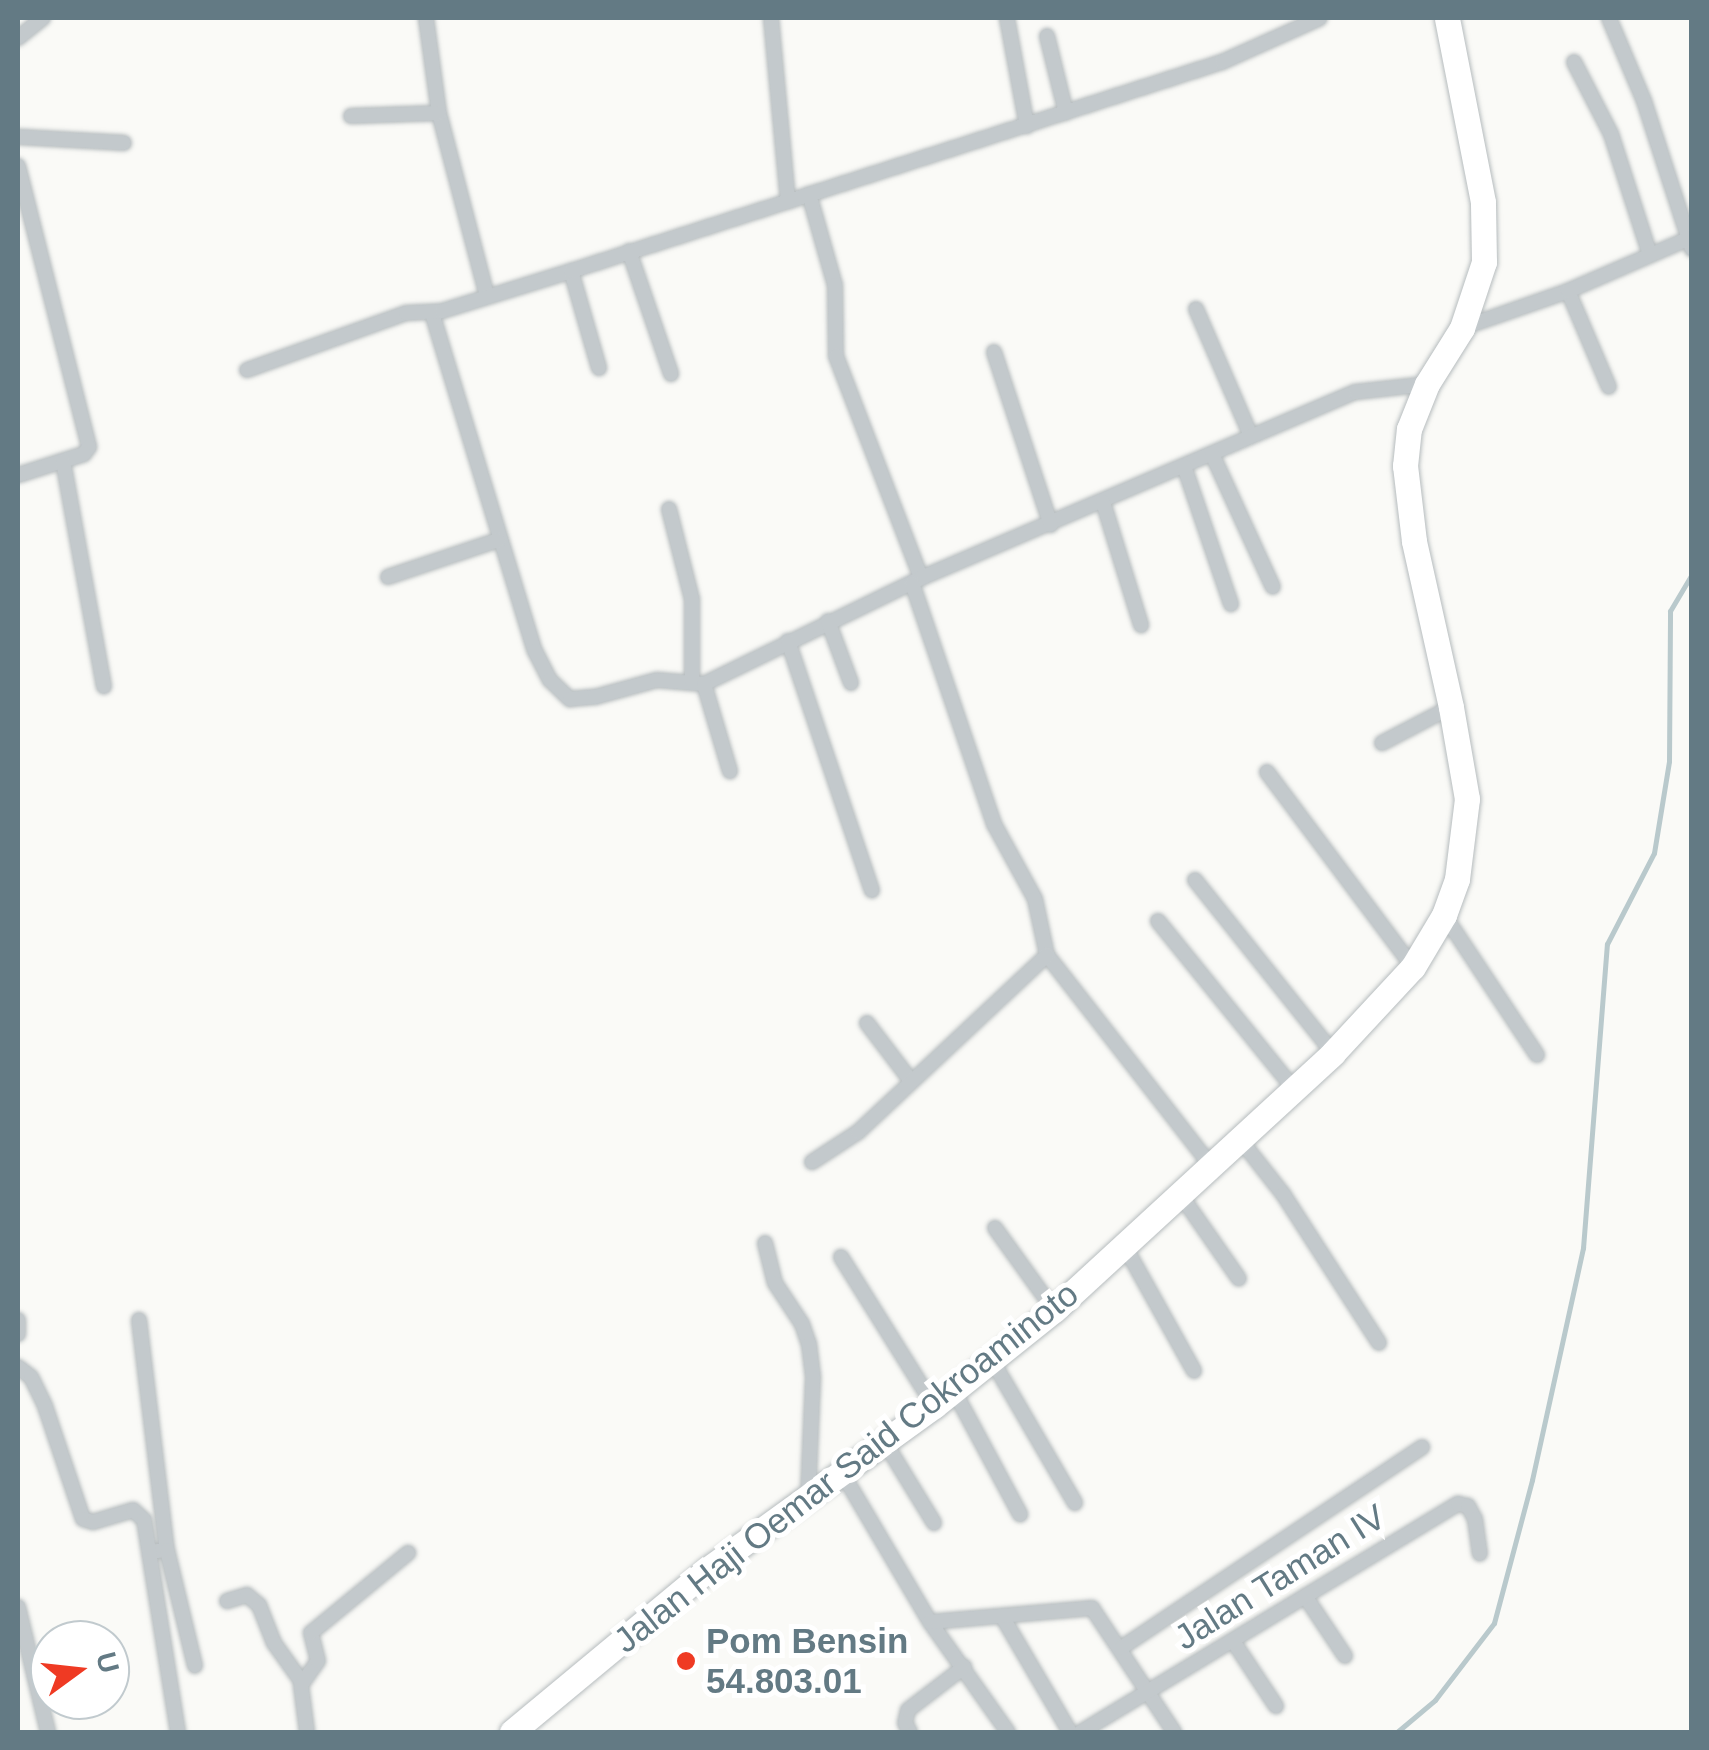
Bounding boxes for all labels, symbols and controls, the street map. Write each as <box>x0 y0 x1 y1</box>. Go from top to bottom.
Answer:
street label: Jalan Haji Oemar Said Cokroaminoto <box>605 1273 1087 1661</box>
street label: Jalan Taman IV <box>1167 1495 1393 1659</box>
north arrow <box>30 1620 130 1720</box>
place label: Pom Bensin 54.803.01 <box>706 1620 908 1702</box>
text: U <box>90 1649 125 1676</box>
marker: Pom Bensin 54.803.01 <box>675 1650 697 1672</box>

